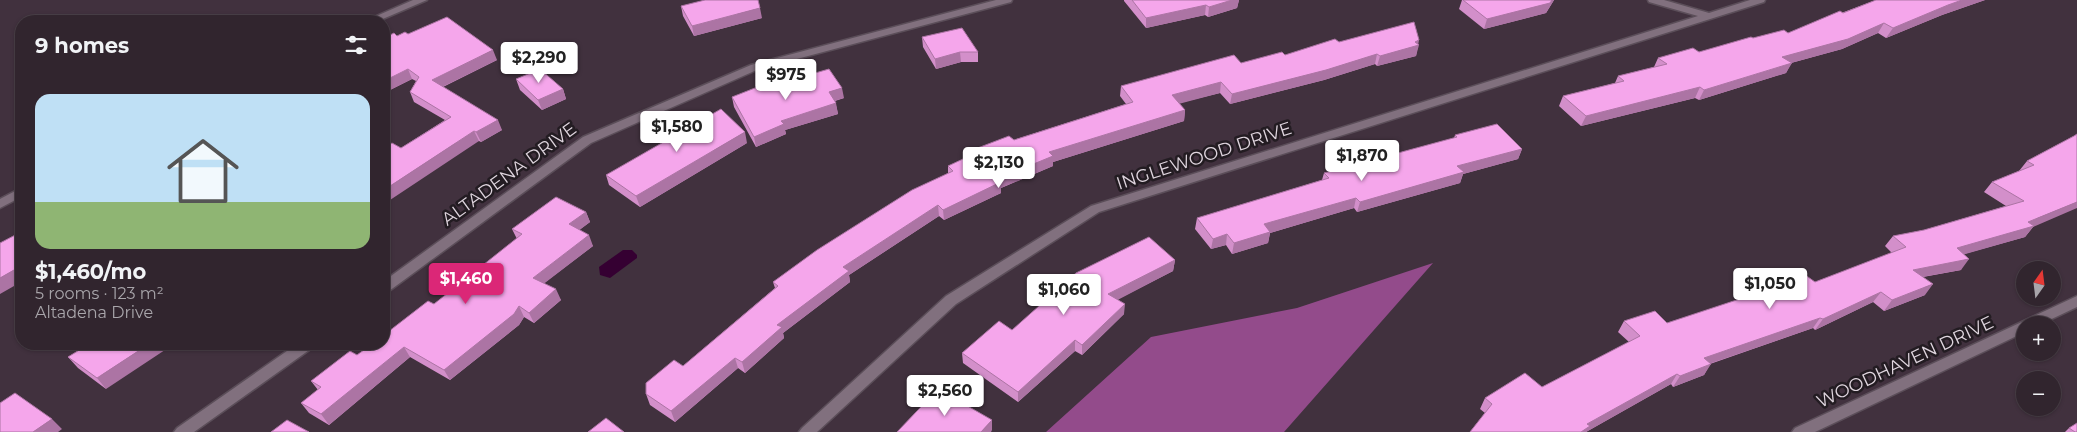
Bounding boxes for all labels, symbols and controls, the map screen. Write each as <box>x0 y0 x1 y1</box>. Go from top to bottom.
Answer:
icon: filters <box>342 31 370 59</box>
text: 9 homes <box>35 33 129 58</box>
pin: $2,290 <box>498 42 580 84</box>
text: $2,290 <box>512 48 566 67</box>
pin: $975 <box>756 58 816 101</box>
text: $975 <box>766 65 806 84</box>
pin: $1,580 <box>636 110 718 153</box>
text: $1,580 <box>651 117 703 136</box>
street label: INGLEWOOD DRIVE <box>1113 117 1295 195</box>
street label: ALTADENA DRIVE <box>437 118 581 230</box>
icon: home <box>158 126 248 216</box>
pin: $1,870 <box>1321 140 1403 182</box>
pin: $2,130 <box>958 146 1040 189</box>
text: $1,870 <box>1336 146 1388 165</box>
text: $2,130 <box>974 153 1024 172</box>
text: $1,460/mo <box>35 259 146 284</box>
north arrow <box>2016 261 2061 306</box>
map controls <box>2016 261 2061 416</box>
pin: $1,460 <box>425 262 507 305</box>
pin: $1,050 <box>1729 268 1811 310</box>
text: $1,460 <box>440 269 492 288</box>
pin: $1,060 <box>1023 274 1105 316</box>
text: $1,050 <box>1744 274 1796 293</box>
text: $1,060 <box>1038 280 1090 299</box>
text: 5 rooms · 123 m² <box>35 284 164 303</box>
text: Altadena Drive <box>35 303 153 322</box>
street label: WOODHAVEN DRIVE <box>1813 311 1997 413</box>
button: + <box>2016 316 2061 361</box>
button: − <box>2016 371 2061 416</box>
pin: $2,560 <box>904 374 986 417</box>
text: $2,560 <box>918 381 972 400</box>

